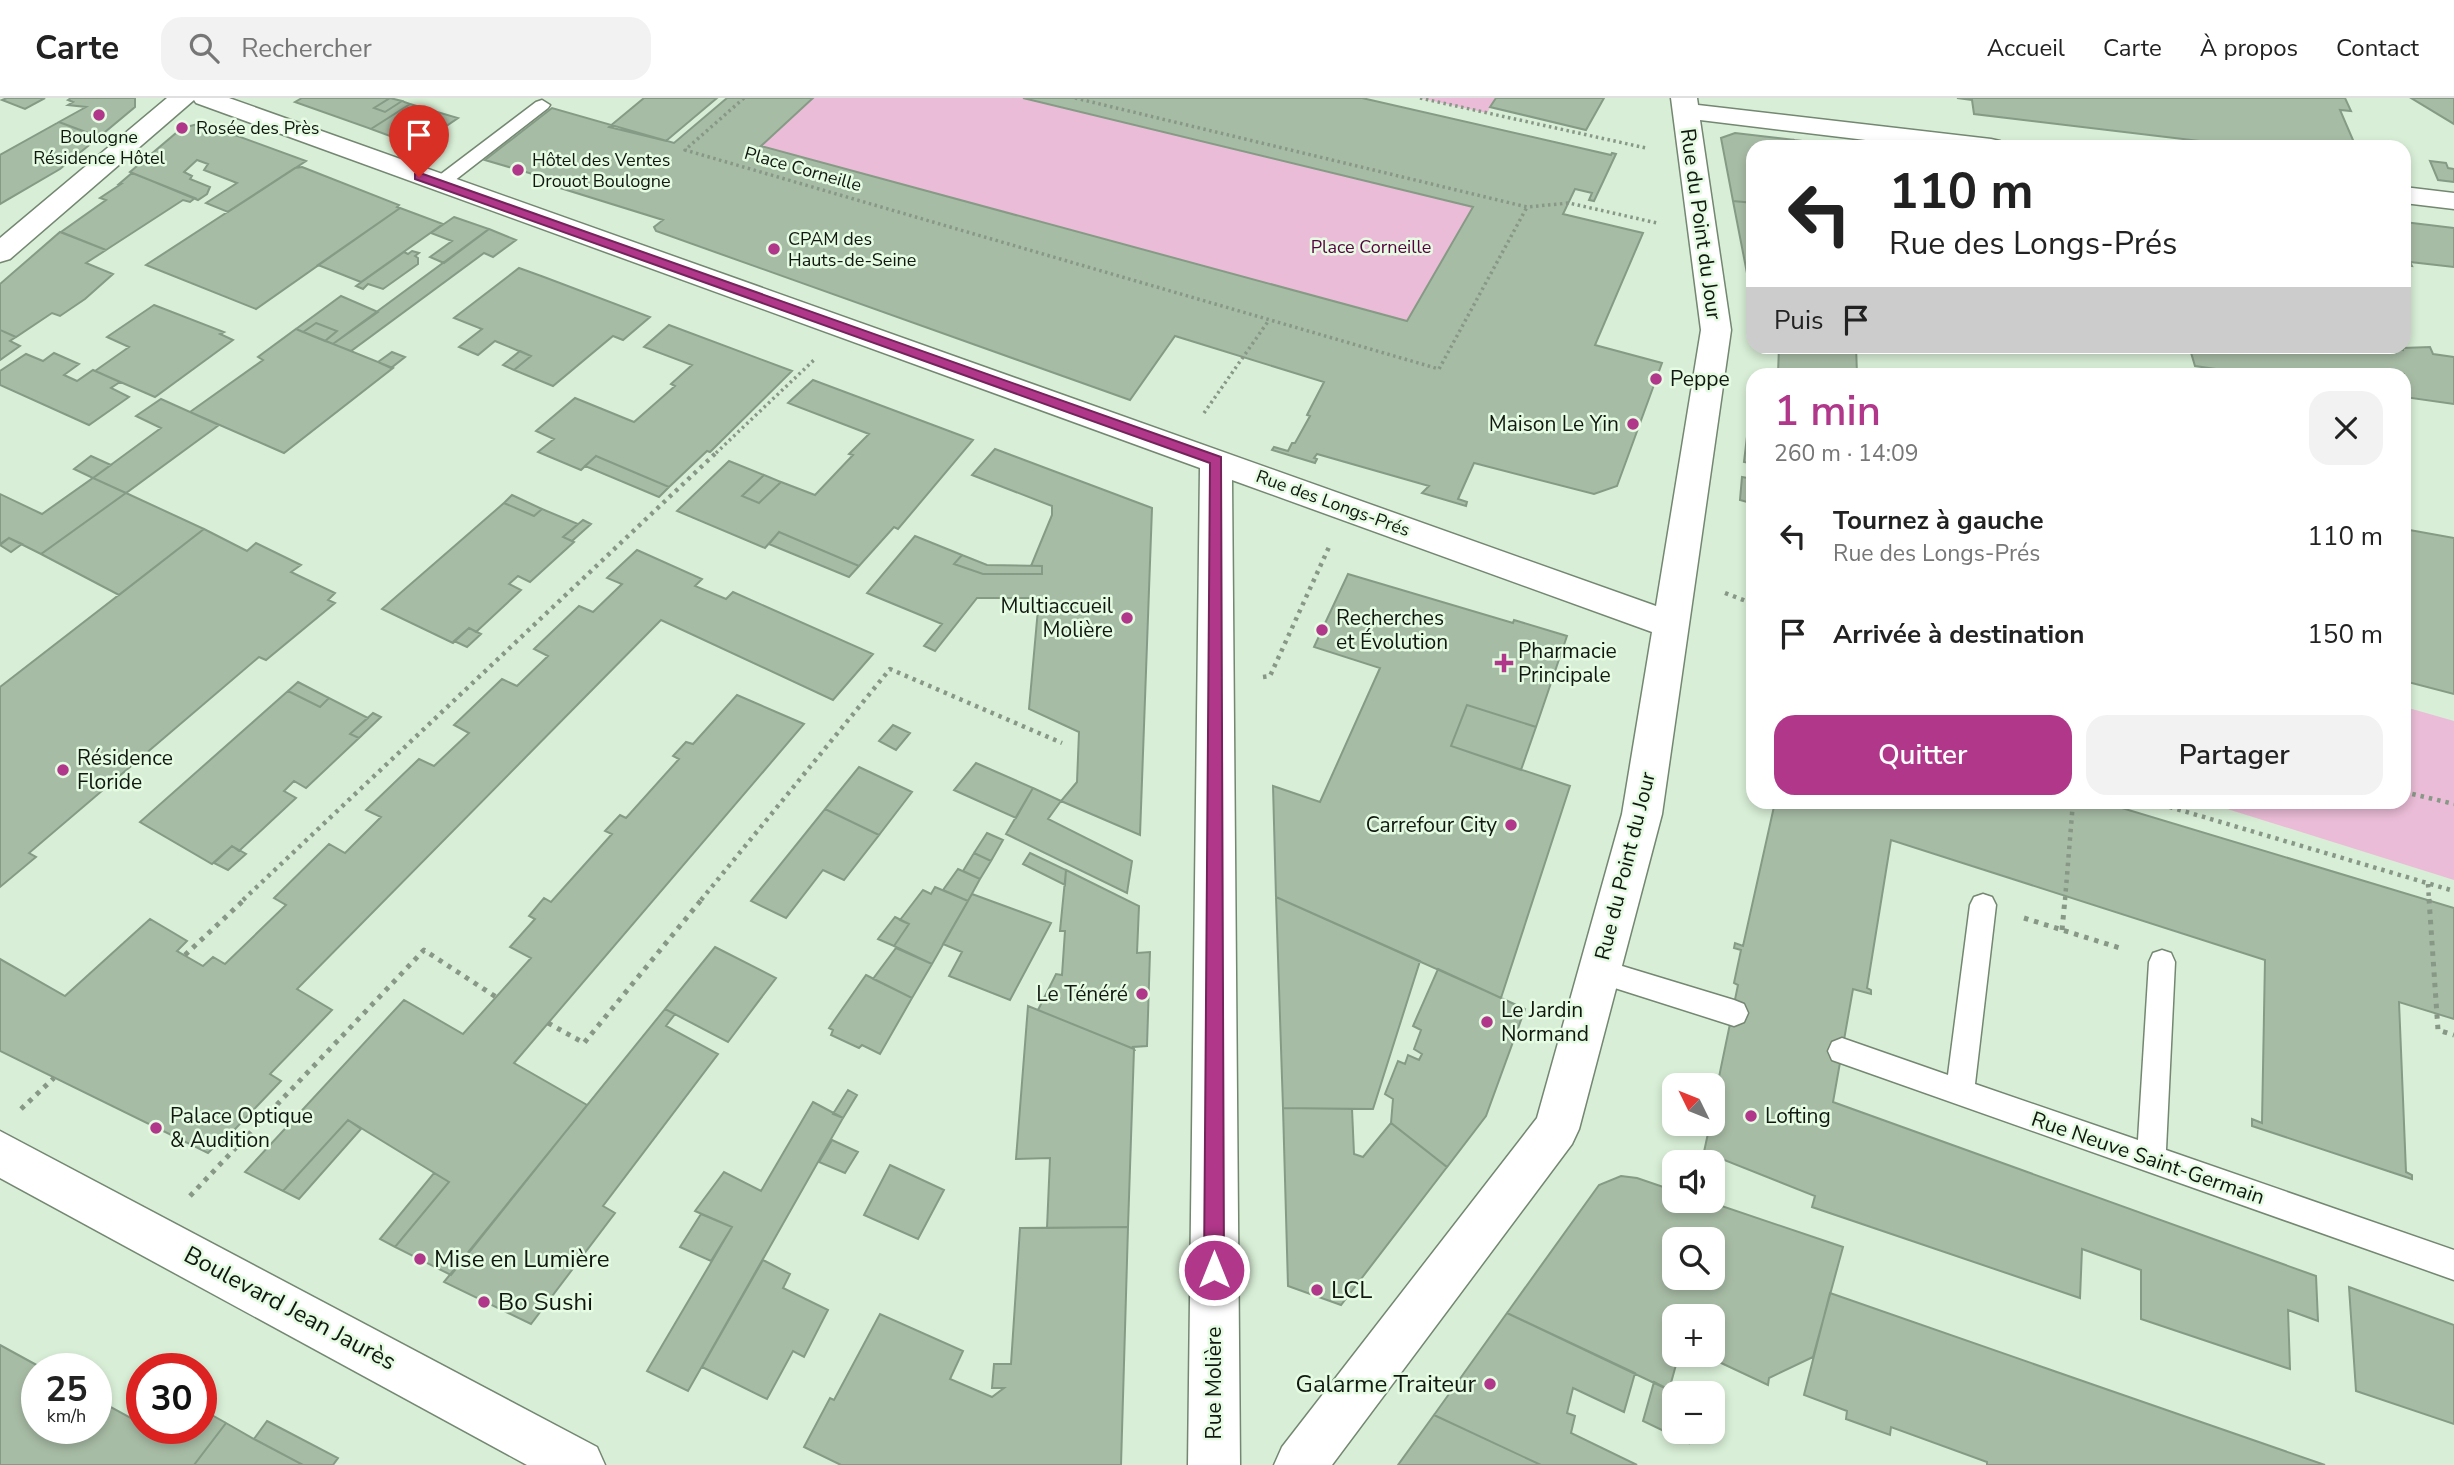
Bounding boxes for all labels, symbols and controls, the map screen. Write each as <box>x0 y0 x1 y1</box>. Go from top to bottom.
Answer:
search box <box>161 17 651 80</box>
text: Carte <box>35 26 119 71</box>
icon: search <box>185 29 223 67</box>
text: Rechercher <box>241 31 372 66</box>
text: Accueil <box>1987 32 2065 64</box>
text: Carte <box>2103 32 2162 64</box>
text: À propos <box>2200 32 2298 64</box>
text: Contact <box>2336 32 2419 64</box>
pin <box>389 105 449 177</box>
marker: Boulogne Résidence Hôtel <box>91 107 107 123</box>
place label: Rosée des Près <box>196 116 319 140</box>
icon: arrive <box>400 116 438 154</box>
marker: Rosée des Près <box>174 120 190 136</box>
place label: Boulogne Résidence Hôtel <box>33 125 165 170</box>
street label: Rue du Point du Jour <box>1674 126 1728 322</box>
street label: Place Corneille <box>742 141 864 197</box>
place label: Hôtel des Ventes Drouot Boulogne <box>532 148 671 193</box>
text: 110 m <box>1889 158 2033 225</box>
marker: Hôtel des Ventes Drouot Boulogne <box>510 162 526 178</box>
icon: left <box>1774 168 1865 259</box>
text: Rue des Longs-Prés <box>1889 222 2177 265</box>
place label: CPAM des Hauts-de-Seine <box>788 227 916 272</box>
park label: Place Corneille <box>1311 235 1431 259</box>
marker: CPAM des Hauts-de-Seine <box>766 241 782 257</box>
icon: arrive <box>1837 301 1875 339</box>
text: Puis <box>1774 303 1823 338</box>
place label: Peppe <box>1670 365 1730 393</box>
marker: Peppe <box>1648 371 1664 387</box>
text: 1 min <box>1774 383 1881 440</box>
button: close <box>2309 391 2383 465</box>
place label: Maison Le Yin <box>1489 410 1619 438</box>
marker: Maison Le Yin <box>1625 416 1641 432</box>
text: 260 m · 14:09 <box>1774 438 1919 469</box>
street label: Rue des Longs-Prés <box>1253 464 1413 542</box>
text: Tournez à gauche <box>1833 503 2044 538</box>
icon: left <box>1774 517 1812 555</box>
text: 110 m <box>2307 519 2383 554</box>
text: Rue des Longs-Prés <box>1833 538 2040 569</box>
place label: Multiaccueil Molière <box>1001 592 1114 644</box>
place label: Recherches et Évolution <box>1336 604 1448 656</box>
marker: Multiaccueil Molière <box>1119 610 1135 626</box>
icon: arrive <box>1774 615 1812 653</box>
text: Arrivée à destination <box>1833 617 2084 652</box>
text: 150 m <box>2307 617 2383 652</box>
marker: Recherches et Évolution <box>1314 622 1330 638</box>
place label: Pharmacie Principale <box>1518 637 1617 689</box>
marker: Pharmacie Principale <box>1496 655 1512 671</box>
button: Quitter <box>1774 715 2072 795</box>
button: Partager <box>2086 715 2383 795</box>
place label: Résidence Floride <box>77 744 173 796</box>
marker: Résidence Floride <box>55 762 71 778</box>
street label: Rue du Point du Jour <box>1588 768 1662 963</box>
place label: Carrefour City <box>1366 811 1497 839</box>
marker: Carrefour City <box>1503 817 1519 833</box>
place label: Le Ténéré <box>1036 980 1128 1008</box>
marker: Le Ténéré <box>1134 986 1150 1002</box>
place label: Le Jardin Normand <box>1501 996 1589 1048</box>
marker: Le Jardin Normand <box>1479 1014 1495 1030</box>
north arrow <box>1662 1073 1726 1136</box>
map controls <box>1662 1073 1725 1444</box>
place label: Palace Optique & Audition <box>170 1102 313 1154</box>
place label: Lofting <box>1765 1102 1831 1130</box>
street label: Rue Neuve Saint-Germain <box>2028 1105 2268 1211</box>
marker: Lofting <box>1743 1108 1759 1124</box>
marker: Palace Optique & Audition <box>148 1120 164 1136</box>
button: sound <box>1662 1150 1725 1213</box>
button: search <box>1662 1227 1725 1290</box>
position arrow <box>1177 1233 1251 1307</box>
street label: Boulevard Jean Jaurès <box>178 1239 402 1377</box>
place label: Mise en Lumière <box>434 1243 609 1275</box>
marker: Mise en Lumière <box>412 1251 428 1267</box>
place label: LCL <box>1331 1274 1372 1306</box>
marker: LCL <box>1309 1282 1325 1298</box>
place label: Bo Sushi <box>498 1286 593 1318</box>
marker: Bo Sushi <box>476 1294 492 1310</box>
button: + <box>1662 1304 1725 1367</box>
street label: Rue Molière <box>1200 1327 1228 1439</box>
speed limit sign: 30 <box>126 1353 217 1444</box>
text: 25 <box>45 1366 88 1413</box>
place label: Galarme Traiteur <box>1295 1368 1476 1400</box>
marker: Galarme Traiteur <box>1482 1376 1498 1392</box>
button: − <box>1662 1381 1725 1444</box>
text: km/h <box>47 1404 86 1428</box>

